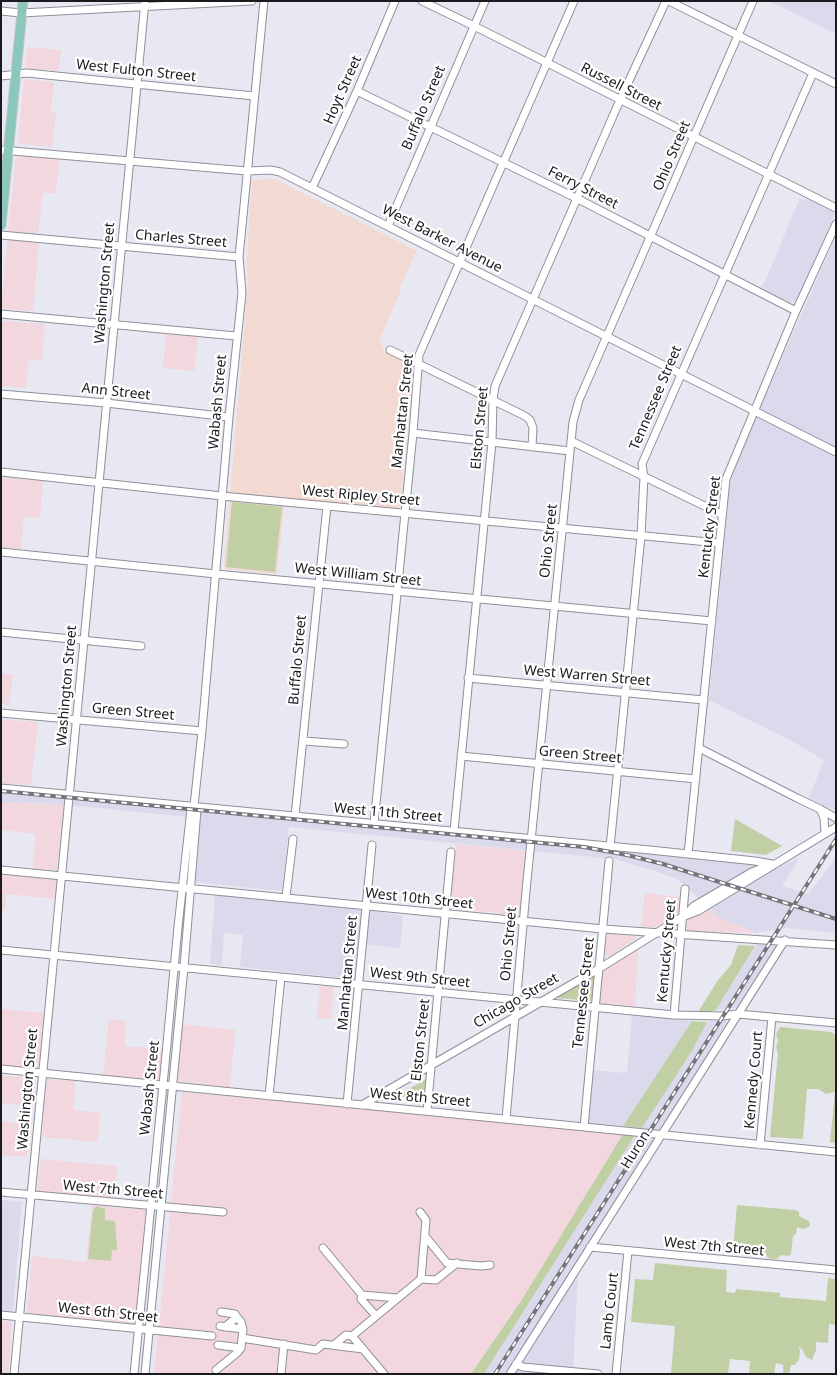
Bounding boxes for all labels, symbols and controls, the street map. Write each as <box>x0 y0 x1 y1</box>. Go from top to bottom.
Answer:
street label: Hoyt Street <box>320 53 366 127</box>
street label: West Fulton Street <box>75 56 197 86</box>
street label: Russell Street <box>578 59 664 115</box>
street label: Buffalo Street <box>399 63 449 153</box>
street label: Ohio Street <box>650 118 694 194</box>
street label: Ferry Street <box>545 163 621 213</box>
street label: West Barker Avenue <box>379 201 505 277</box>
street label: Washington Street <box>91 222 119 344</box>
street label: Charles Street <box>134 227 228 251</box>
street label: Tennessee Street <box>626 343 686 453</box>
street label: Manhattan Street <box>389 353 417 469</box>
street label: Wabash Street <box>205 354 231 450</box>
street label: Ann Street <box>81 380 151 404</box>
street label: Elston Street <box>468 386 492 470</box>
street label: Kentucky Street <box>695 475 725 579</box>
street label: West Ripley Street <box>301 482 421 510</box>
street label: Ohio Street <box>537 503 561 579</box>
street label: West William Street <box>294 560 422 590</box>
street label: Buffalo Street <box>286 614 310 706</box>
street label: Washington Street <box>53 625 81 747</box>
street label: West Warren Street <box>523 662 651 690</box>
street label: Green Street <box>91 700 175 724</box>
street label: Green Street <box>538 743 622 767</box>
street label: West 11th Street <box>333 800 443 826</box>
street label: West 10th Street <box>364 885 474 913</box>
street label: Kentucky Street <box>654 899 680 1003</box>
street label: Ohio Street <box>497 906 521 982</box>
street label: Manhattan Street <box>335 915 361 1031</box>
street label: Tennessee Street <box>570 937 598 1049</box>
street label: West 9th Street <box>369 964 471 992</box>
street label: Chicago Street <box>470 970 562 1032</box>
street label: Elston Street <box>408 998 434 1082</box>
street label: Washington Street <box>14 1028 42 1150</box>
street label: Kennedy Court <box>741 1030 767 1130</box>
street label: Wabash Street <box>137 1040 163 1136</box>
street label: West 8th Street <box>369 1085 471 1111</box>
street label: Huron <box>618 1128 654 1172</box>
street label: West 7th Street <box>62 1177 164 1203</box>
street label: West 7th Street <box>663 1234 765 1260</box>
street label: Lamb Court <box>598 1272 622 1350</box>
street label: West 6th Street <box>57 1299 159 1327</box>

